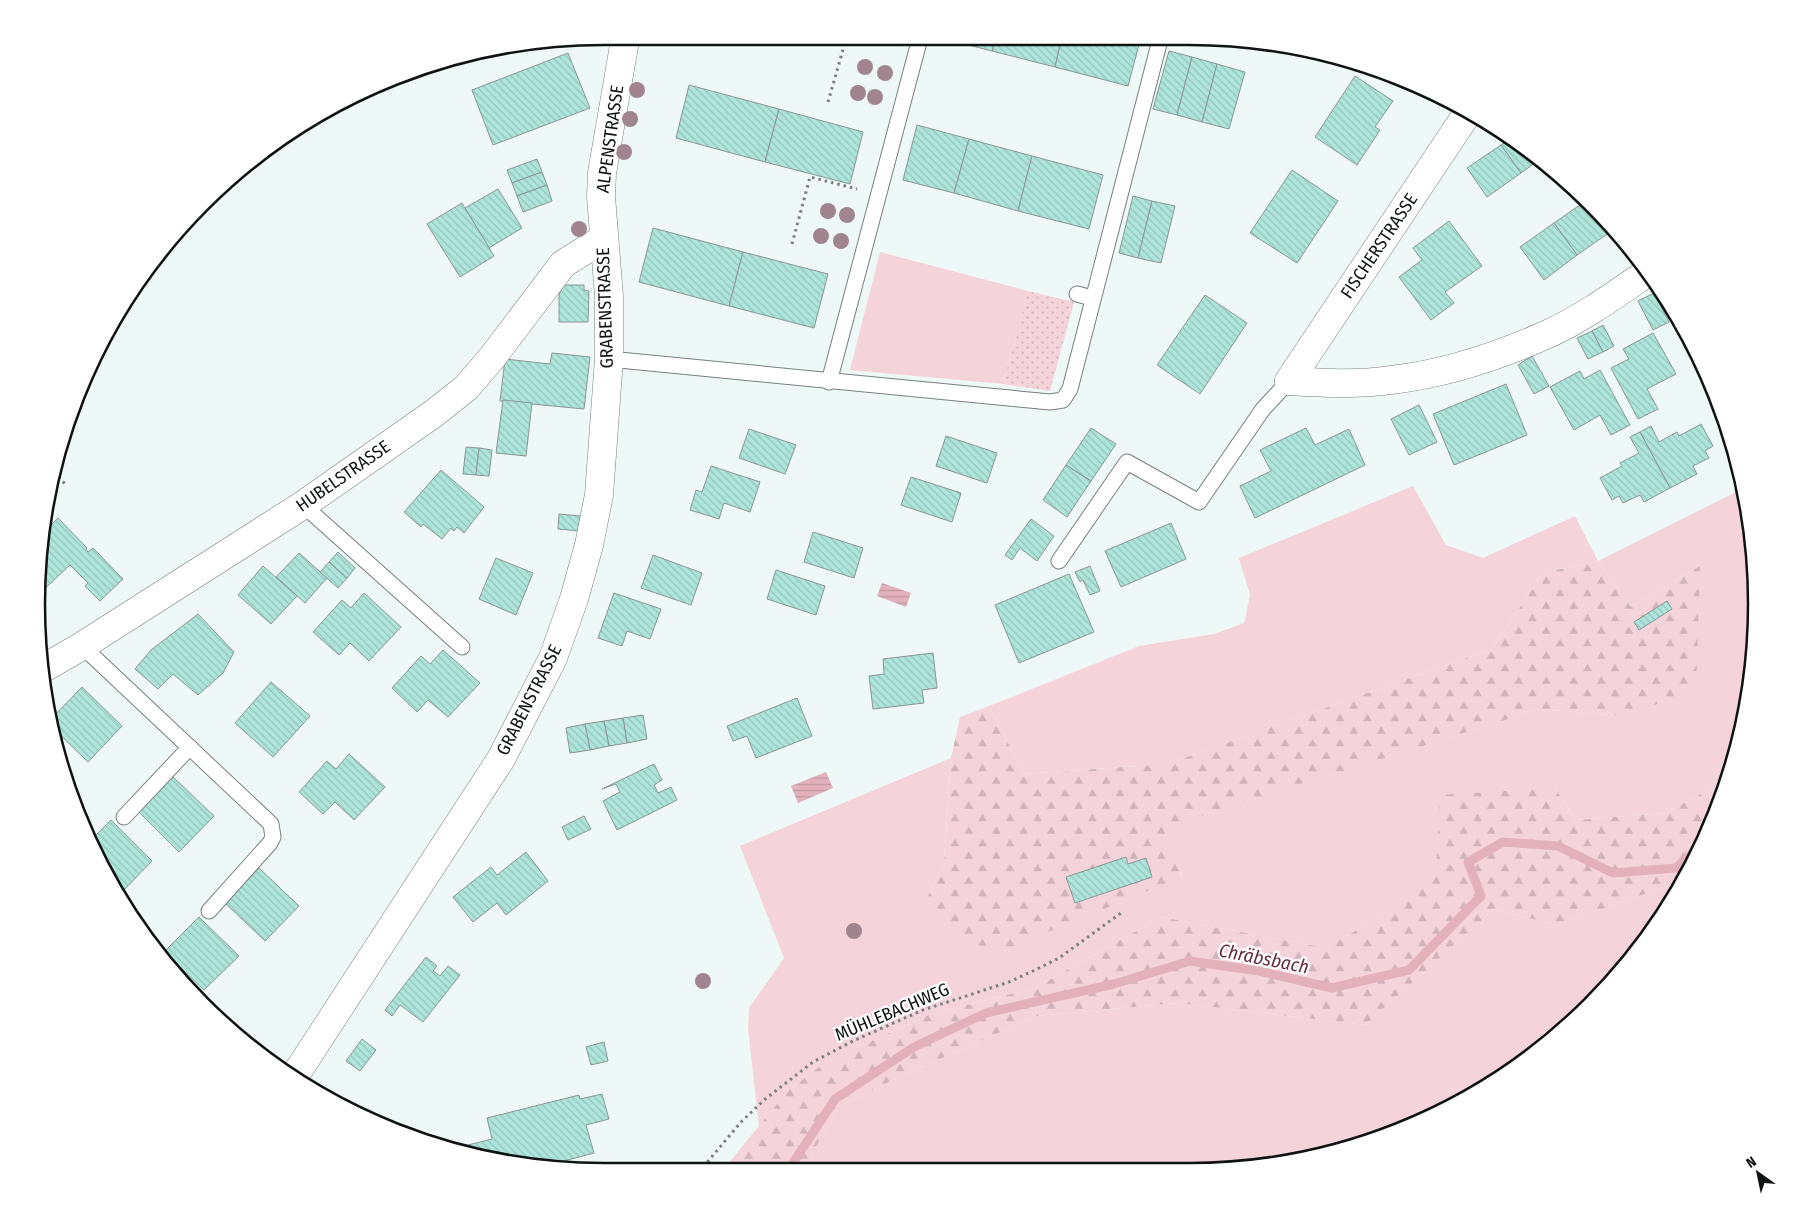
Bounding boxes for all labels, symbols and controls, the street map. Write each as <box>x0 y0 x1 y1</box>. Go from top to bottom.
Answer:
street label: ALPENSTRASSE <box>592 84 628 194</box>
street label: FISCHERSTRASSE <box>1336 189 1422 303</box>
street label: GRABENSTRASSE <box>592 247 618 369</box>
street label: HUBELSTRASSE <box>292 436 394 516</box>
street label: GRABENSTRASSE <box>492 641 566 759</box>
water label: Chräbsbach <box>1217 938 1311 978</box>
street label: MÜHLEBACHWEG <box>832 978 952 1046</box>
north arrow <box>1733 1148 1783 1198</box>
text: N <box>1743 1153 1759 1172</box>

